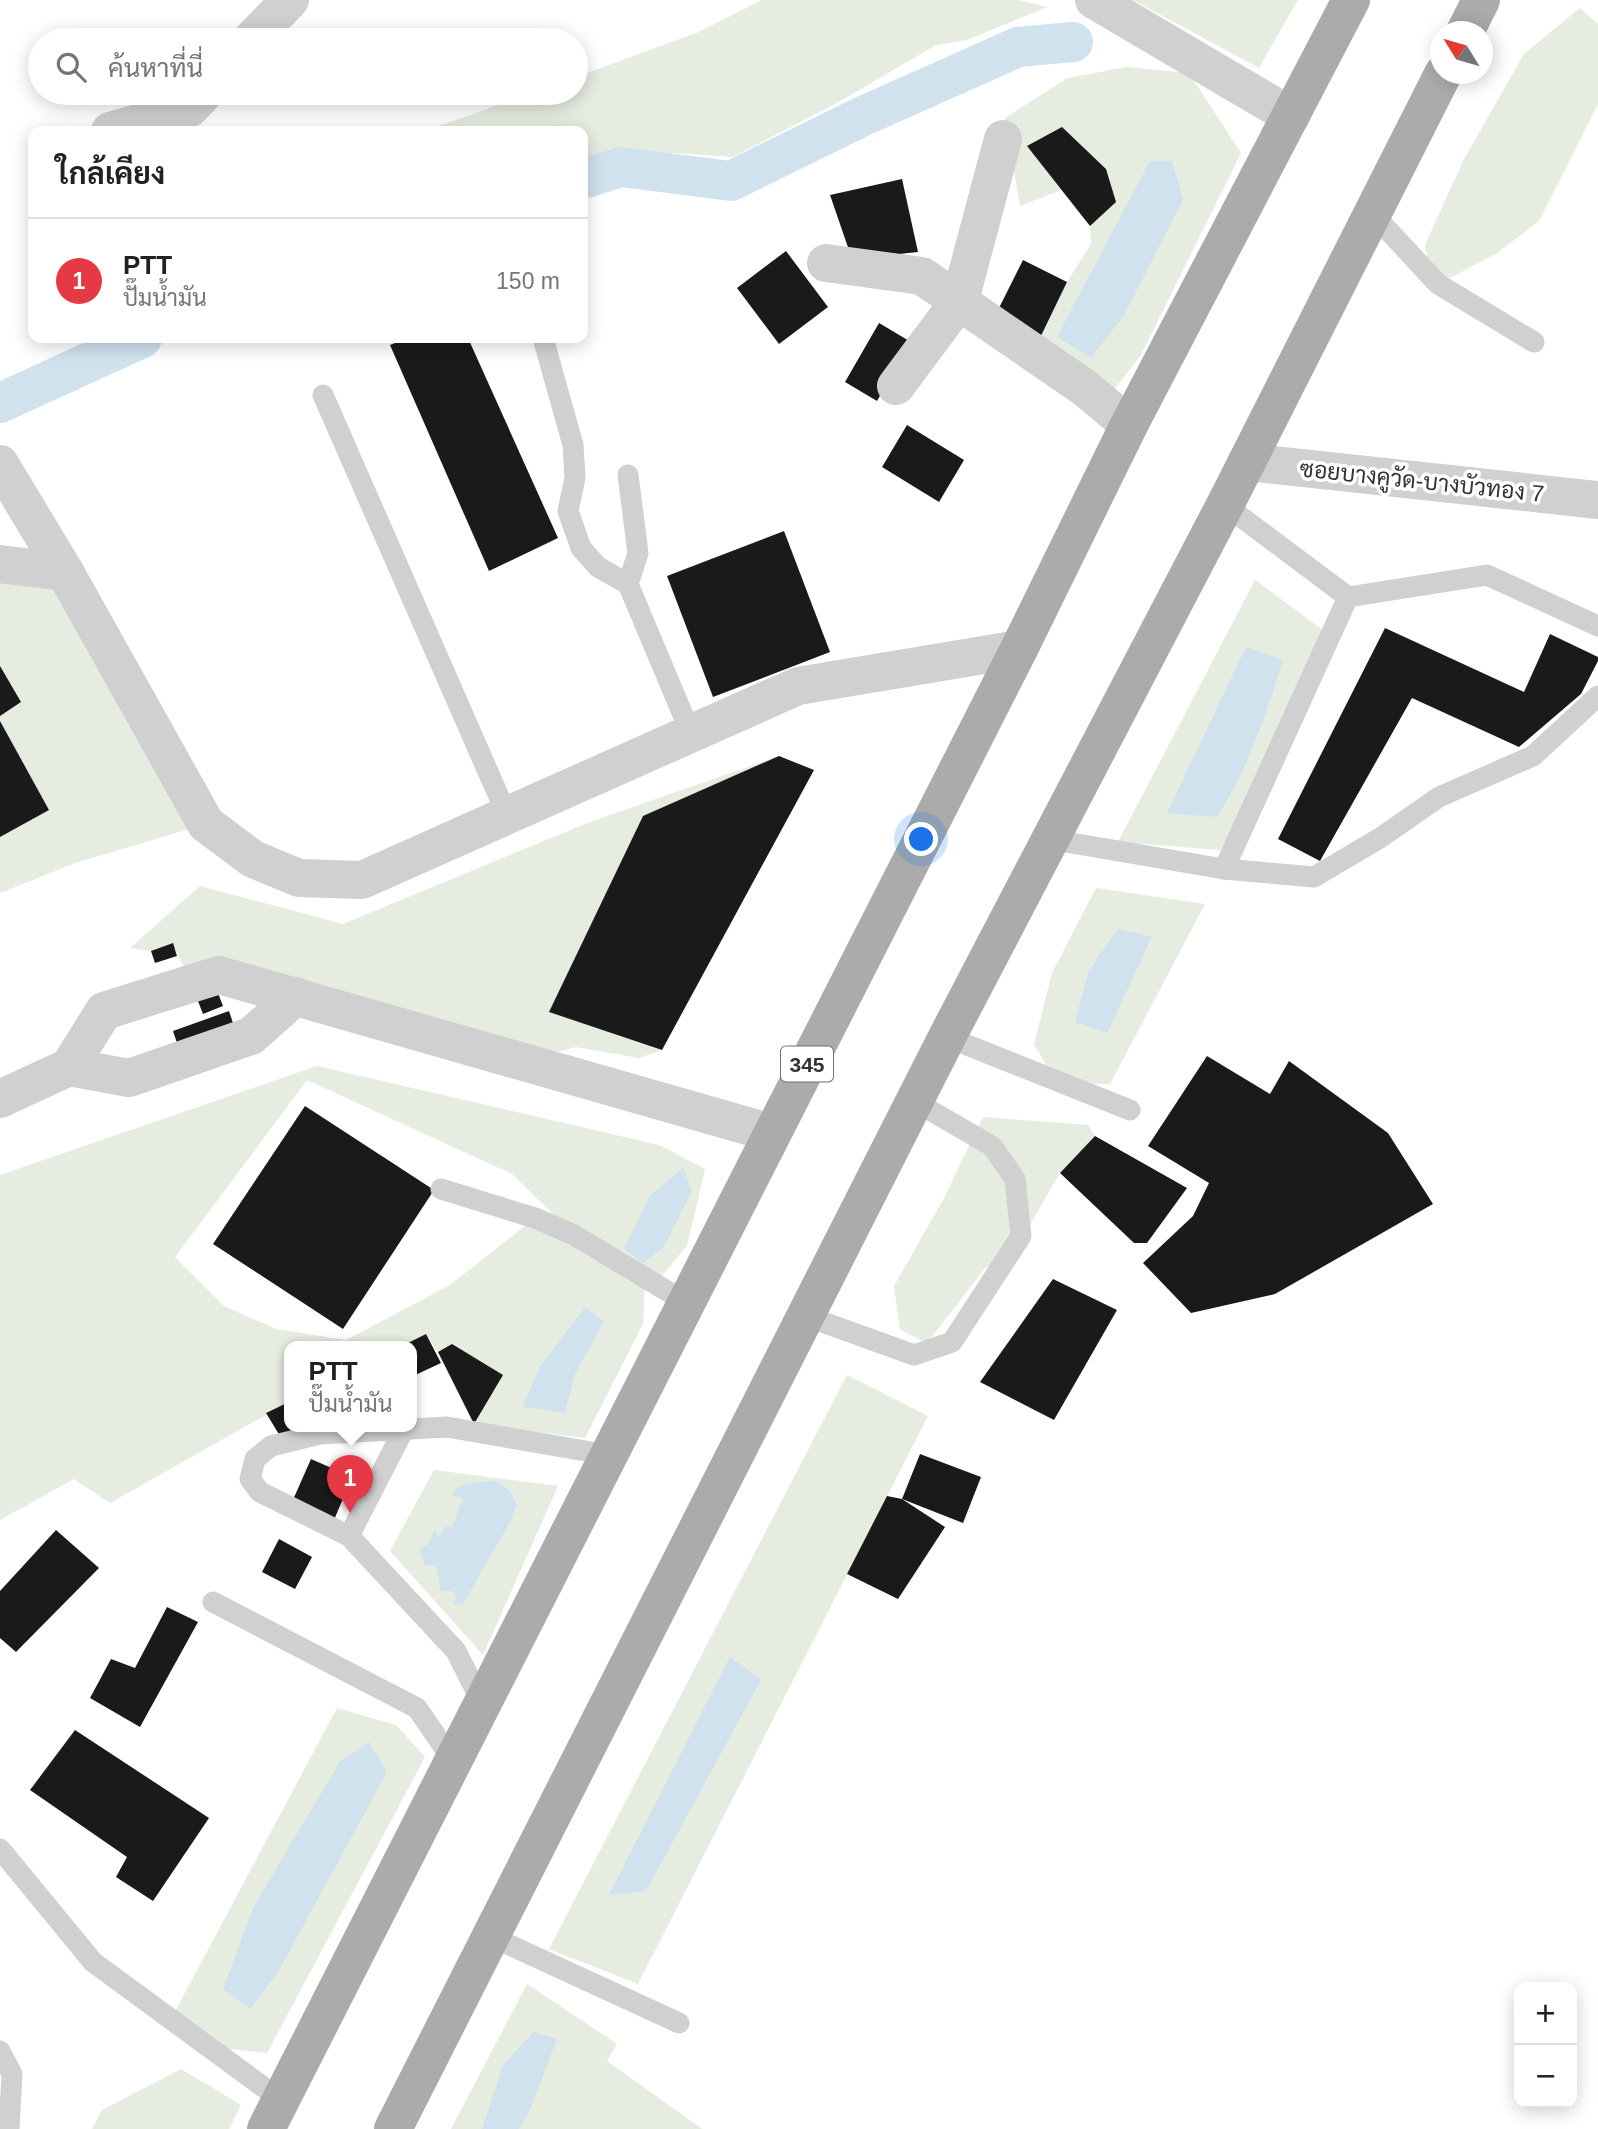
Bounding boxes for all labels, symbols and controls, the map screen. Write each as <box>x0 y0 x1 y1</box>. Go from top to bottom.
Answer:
north arrow <box>1430 21 1493 84</box>
search box <box>28 28 588 105</box>
icon: search <box>52 48 90 86</box>
text: ค้นหาที่นี่ <box>108 53 203 83</box>
text: ใกล้เคียง <box>56 157 165 190</box>
text: PTT <box>123 250 172 280</box>
text: 1 <box>73 268 85 294</box>
text: 150 m <box>496 268 560 294</box>
text: ปั๊มน้ำมัน <box>123 285 207 311</box>
street label: ซอยบางคูวัด-บางบัวทอง 7 <box>1298 454 1546 511</box>
your location <box>904 822 938 856</box>
road number: 345 <box>781 1046 833 1082</box>
popup <box>284 1341 417 1432</box>
text: PTT <box>309 1356 358 1386</box>
text: ปั๊มน้ำมัน <box>309 1391 392 1417</box>
pin: 1 <box>327 1455 373 1513</box>
map controls <box>1514 1982 1577 2108</box>
button: + <box>1514 1982 1577 2045</box>
button: − <box>1514 2045 1577 2108</box>

